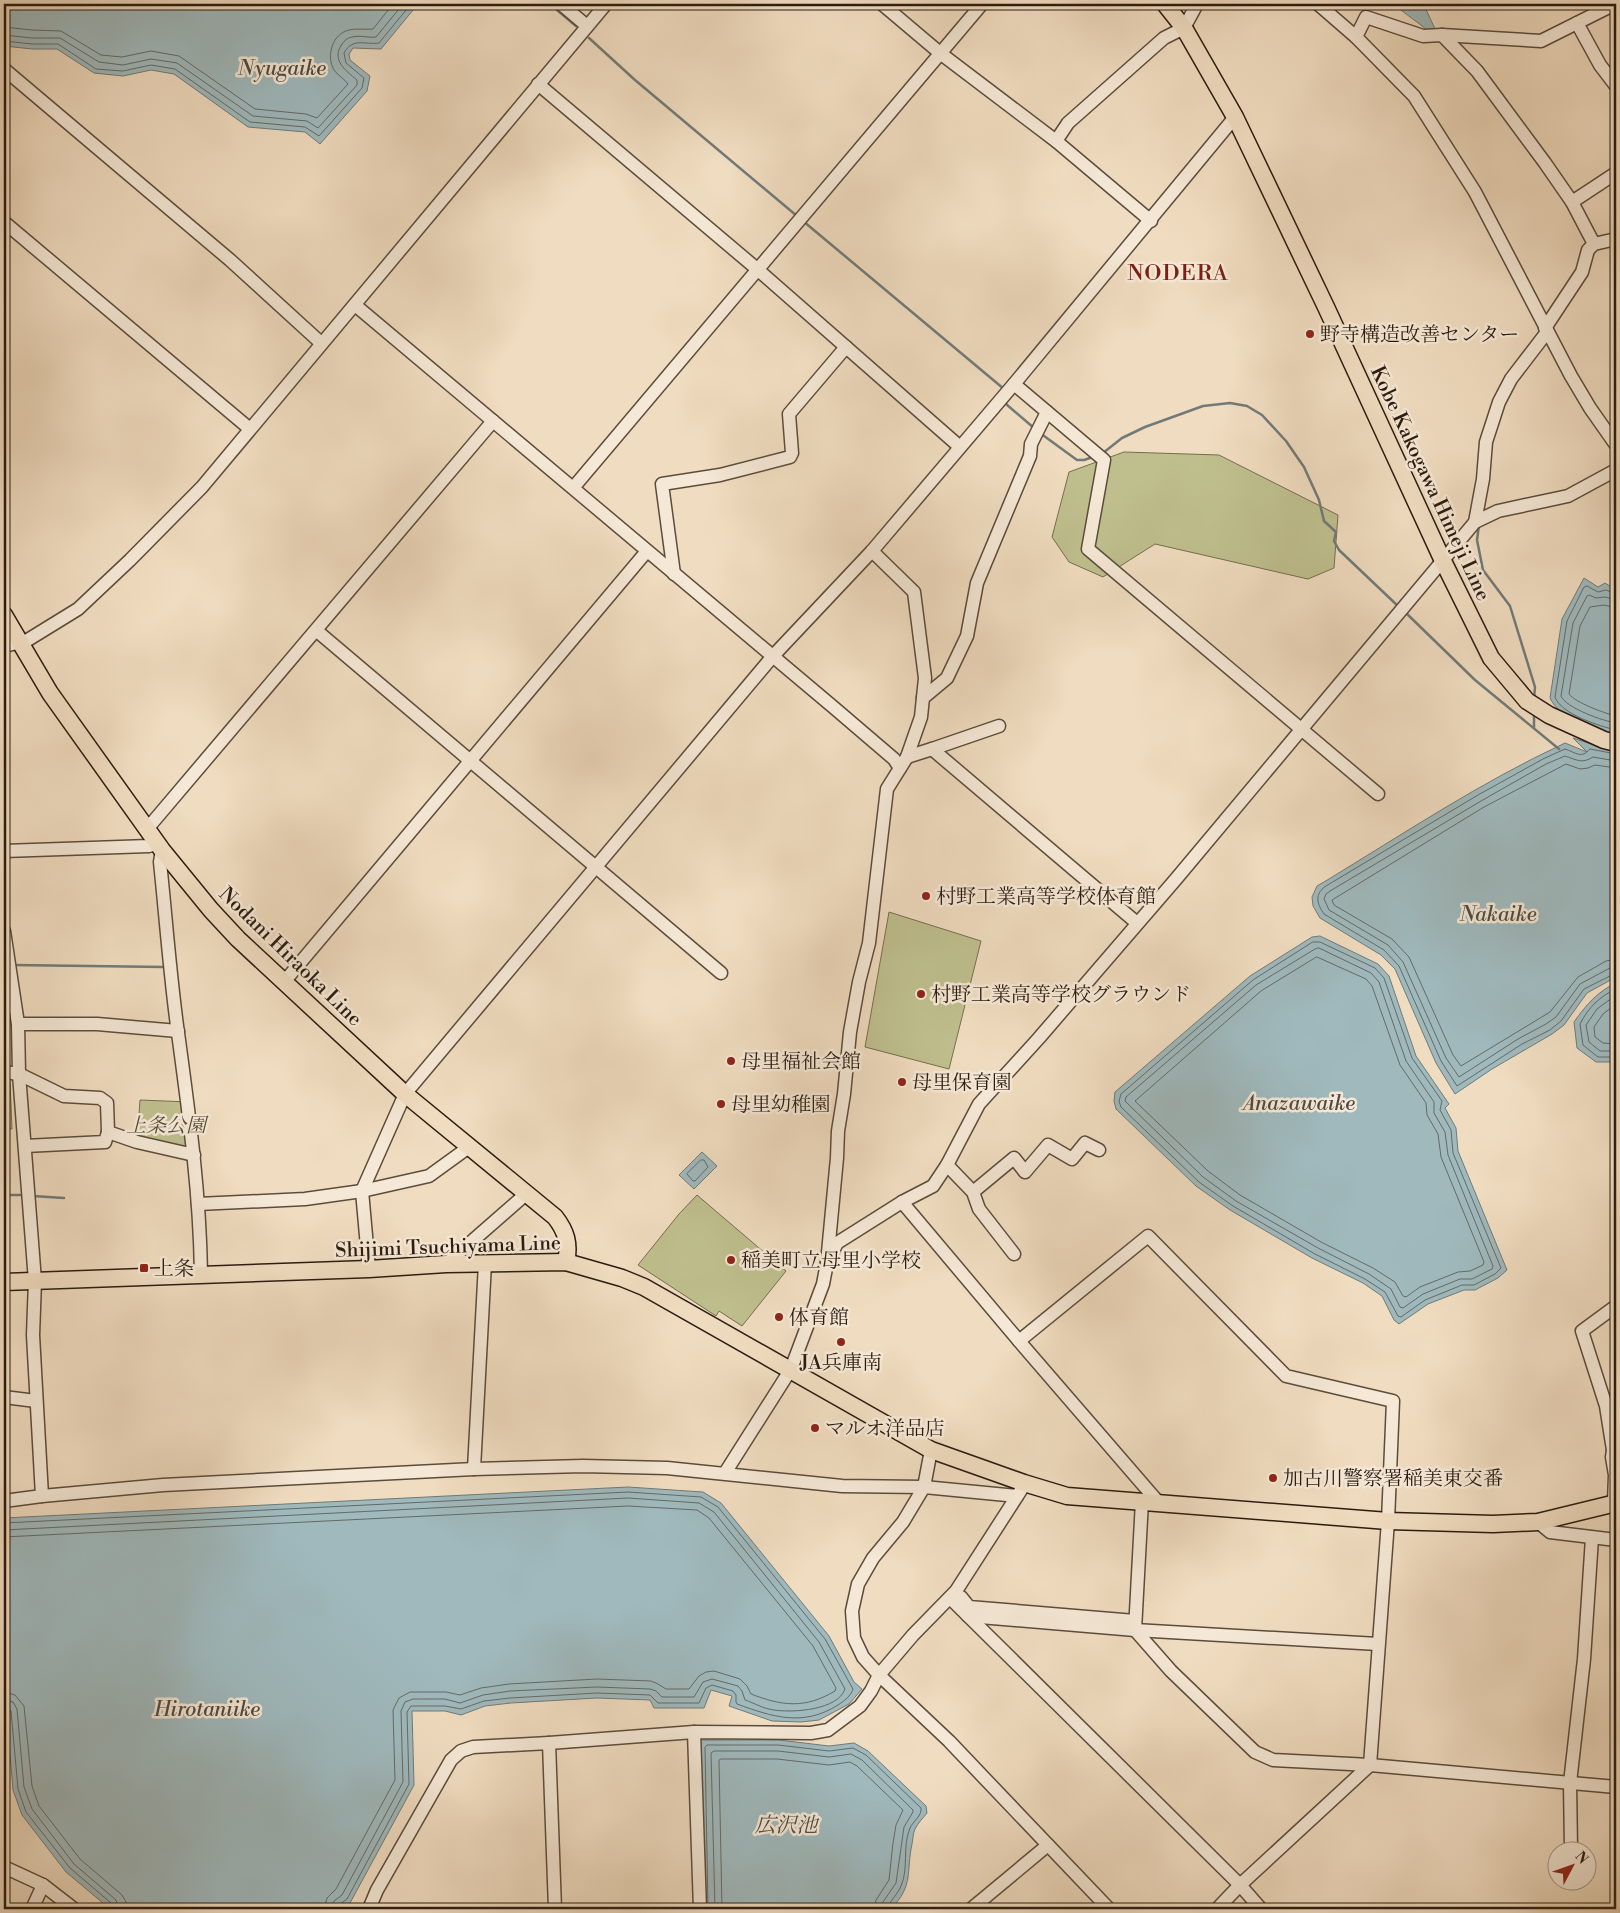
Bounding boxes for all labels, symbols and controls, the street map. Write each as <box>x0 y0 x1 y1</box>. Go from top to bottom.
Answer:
water label: Nyugaike <box>237 56 326 82</box>
district label: NODERA <box>1127 260 1229 287</box>
place label: 野寺構造改善センター <box>1320 323 1519 348</box>
marker: 野寺構造改善センター <box>1304 328 1316 340</box>
street label: Kobe Kakogawa Himeji Line <box>1364 362 1495 605</box>
street label: Nodani Hiraoka Line <box>213 882 367 1032</box>
place label: 村野工業高等学校体育館 <box>936 885 1156 910</box>
marker: 村野工業高等学校体育館 <box>920 890 932 902</box>
water label: Nakaike <box>1458 902 1537 928</box>
place label: 村野工業高等学校グラウンド <box>931 983 1191 1008</box>
marker: 村野工業高等学校グラウンド <box>915 988 927 1000</box>
place label: 母里福祉会館 <box>741 1050 861 1075</box>
marker: 母里福祉会館 <box>725 1055 737 1067</box>
place label: 母里保育園 <box>912 1071 1012 1096</box>
marker: 母里保育園 <box>896 1076 908 1088</box>
water label: Anazawaike <box>1241 1091 1355 1117</box>
place label: 母里幼稚園 <box>731 1093 831 1118</box>
marker: 母里幼稚園 <box>715 1098 727 1110</box>
park label: 上条公園 <box>126 1114 209 1139</box>
street label: Shijimi Tsuchiyama Line <box>335 1231 561 1264</box>
place label: 稲美町立母里小学校 <box>741 1249 921 1274</box>
marker: 稲美町立母里小学校 <box>725 1254 737 1266</box>
place label: 上条 <box>154 1257 194 1282</box>
marker: 上条 <box>138 1262 150 1274</box>
place label: 体育館 <box>789 1306 849 1331</box>
marker: 体育館 <box>773 1311 785 1323</box>
marker: JA兵庫南 <box>835 1336 847 1348</box>
place label: JA兵庫南 <box>799 1351 882 1376</box>
place label: マルオ洋品店 <box>825 1417 945 1442</box>
marker: マルオ洋品店 <box>809 1422 821 1434</box>
place label: 加古川警察署稲美東交番 <box>1283 1467 1503 1492</box>
marker: 加古川警察署稲美東交番 <box>1267 1472 1279 1484</box>
water label: Hirotaniike <box>153 1697 260 1723</box>
water label: 広沢池 <box>755 1813 819 1839</box>
north arrow <box>1548 1840 1598 1890</box>
text: N <box>1571 1848 1591 1868</box>

